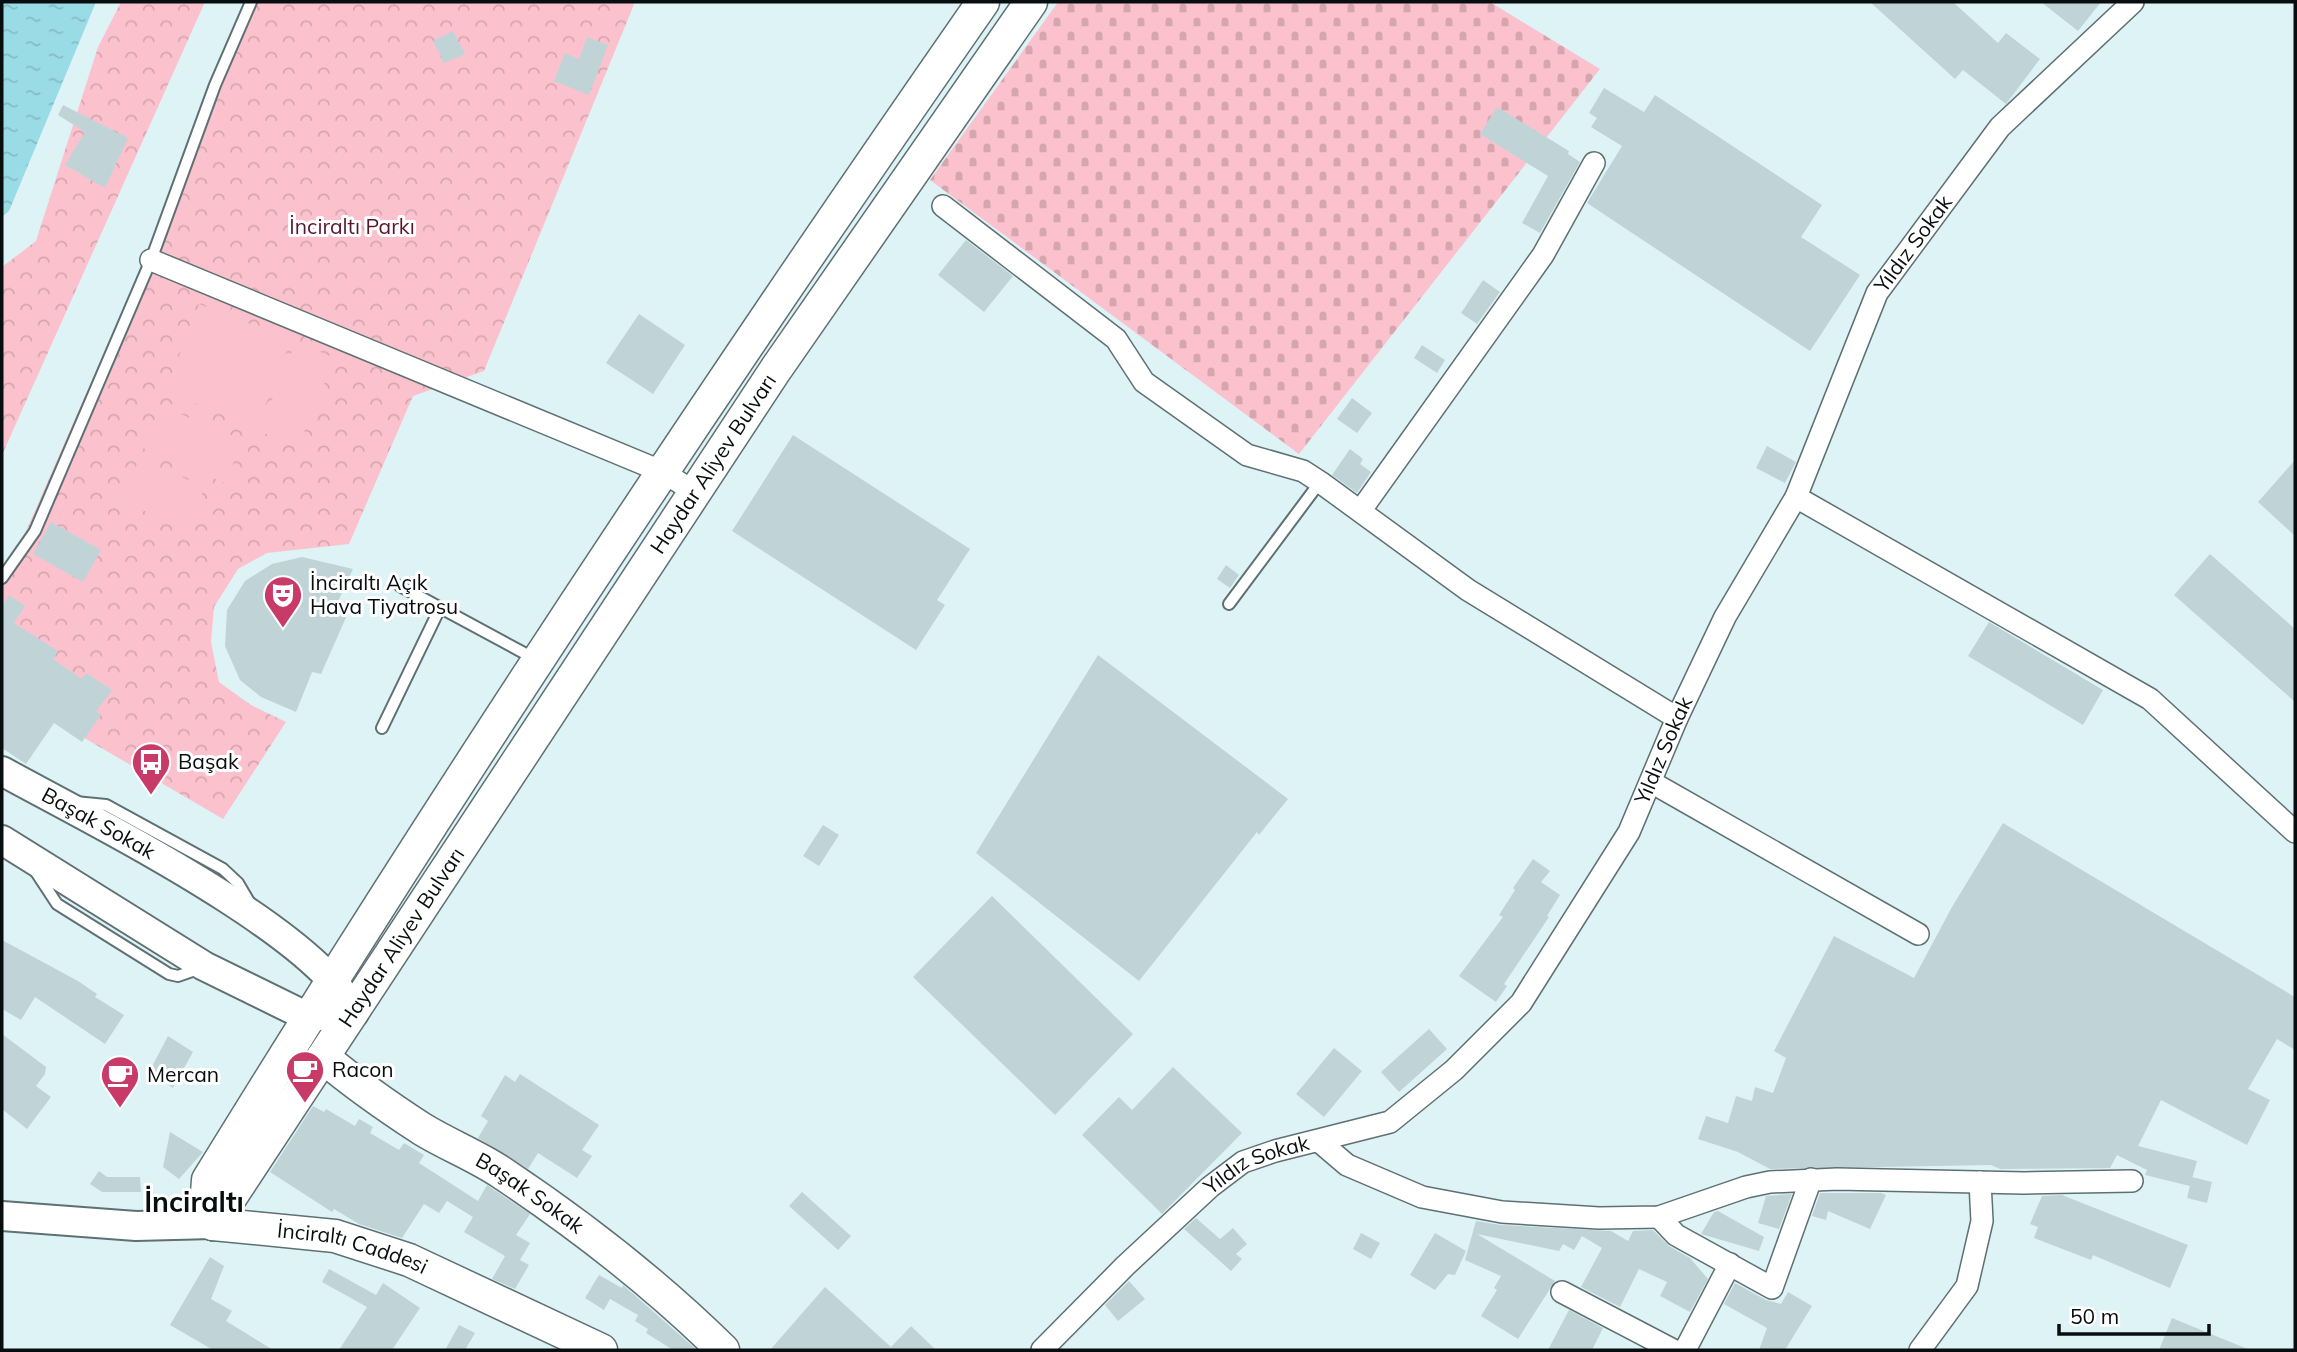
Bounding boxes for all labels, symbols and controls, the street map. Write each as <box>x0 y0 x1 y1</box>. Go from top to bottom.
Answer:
street label: Yıldız Sokak <box>1867 189 1957 298</box>
park label: İnciraltı Parkı <box>289 213 415 239</box>
street label: Haydar Aliyev Bulvarı <box>644 369 781 558</box>
place label: İnciraltı Açık Hava Tiyatrosu <box>310 569 458 619</box>
theatre icon: İnciraltı Açık Hava Tiyatrosu <box>262 574 304 629</box>
street label: Yıldız Sokak <box>1628 692 1697 809</box>
bus stop icon: Başak <box>130 741 172 796</box>
place label: Başak <box>178 748 239 774</box>
street label: Başak Sokak <box>38 781 161 864</box>
street label: Haydar Aliyev Bulvarı <box>332 842 469 1032</box>
cafe icon: Racon <box>284 1049 326 1104</box>
cafe icon: Mercan <box>99 1054 141 1109</box>
place label: Racon <box>332 1056 394 1082</box>
place label: Mercan <box>147 1061 219 1087</box>
street label: Yıldız Sokak <box>1197 1129 1312 1200</box>
street label: Başak Sokak <box>472 1146 590 1239</box>
district label: İnciraltı <box>144 1184 244 1219</box>
street label: İnciraltı Caddesi <box>276 1216 432 1279</box>
scale bar <box>2059 1292 2210 1336</box>
text: 50 m <box>2070 1303 2119 1329</box>

